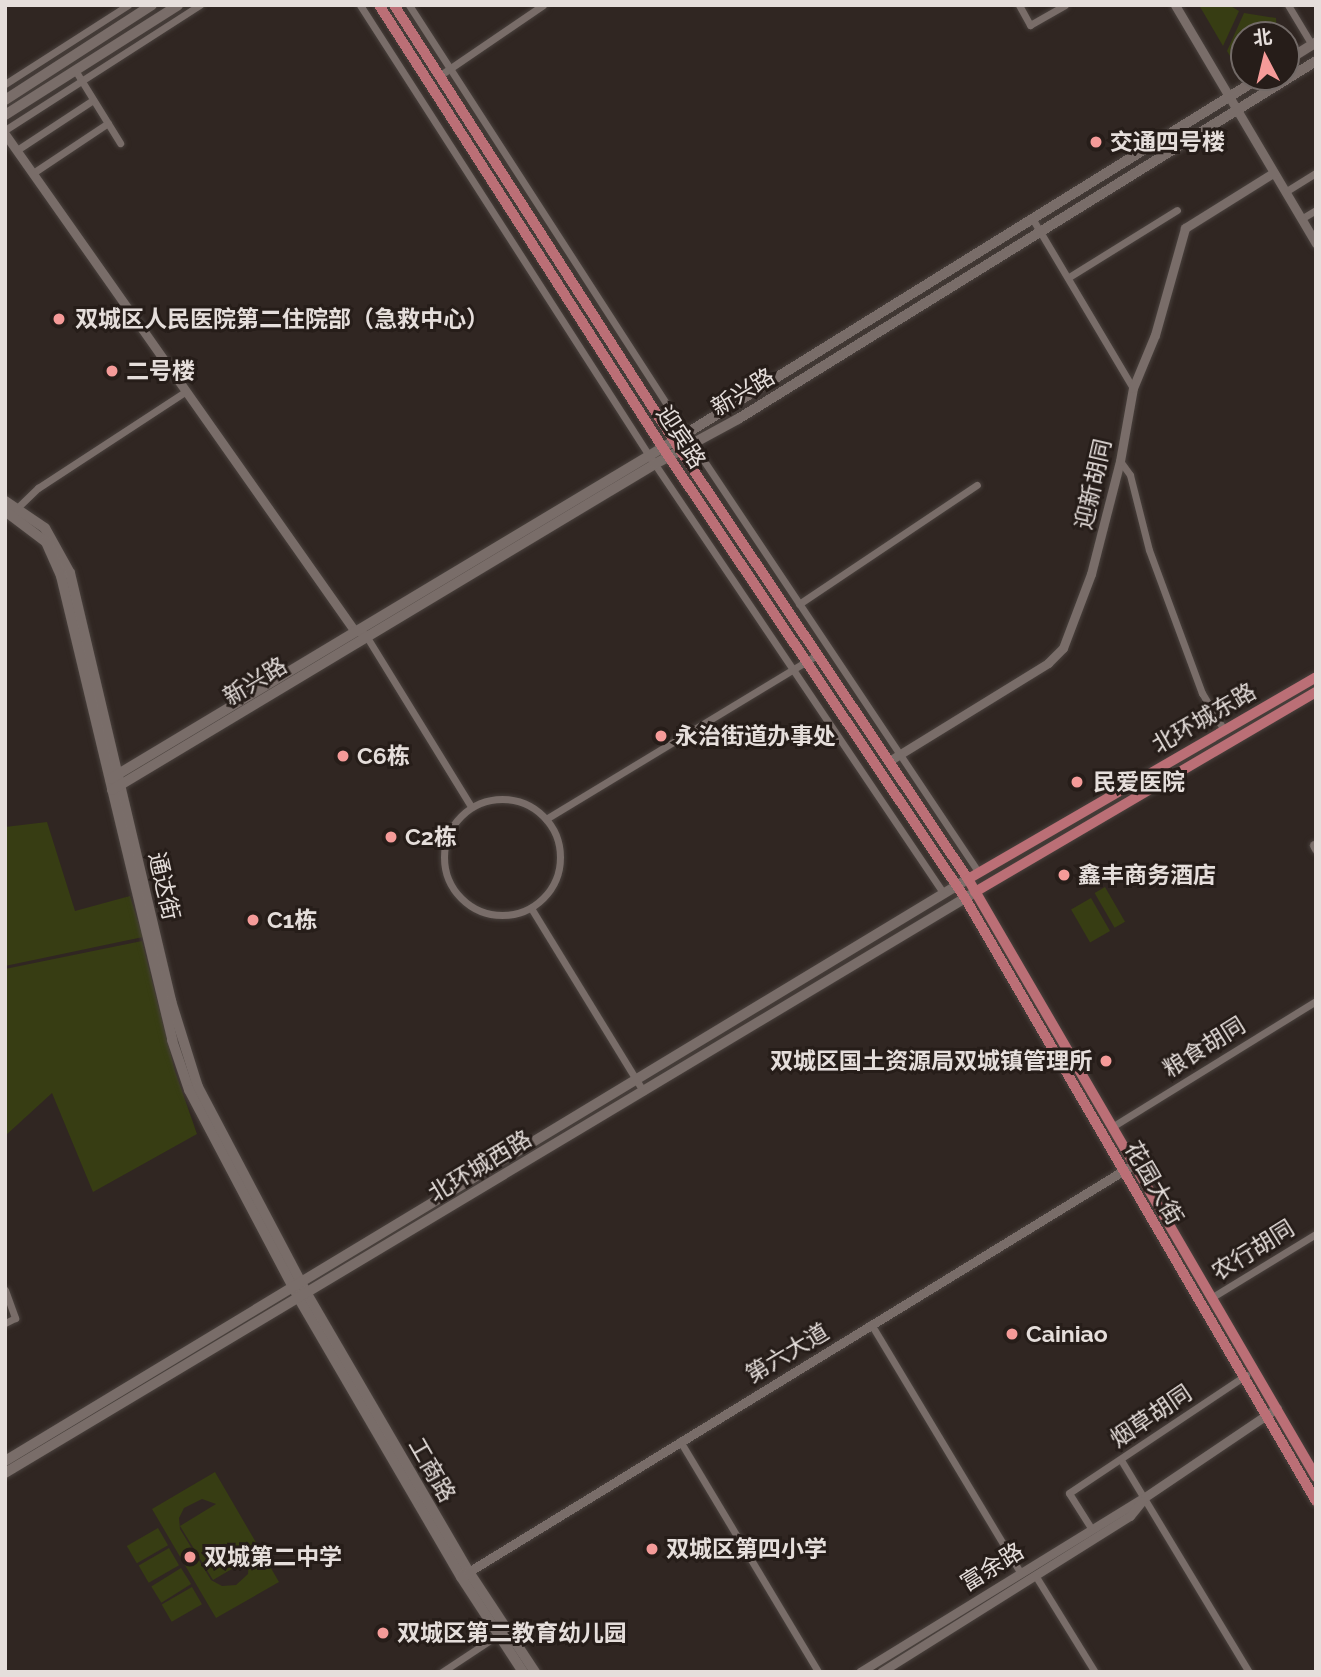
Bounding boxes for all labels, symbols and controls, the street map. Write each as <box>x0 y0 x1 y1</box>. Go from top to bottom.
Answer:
north arrow <box>1230 21 1300 91</box>
text: 北 <box>1252 25 1273 49</box>
place label: 交通四号楼 <box>1110 128 1225 156</box>
marker: 交通四号楼 <box>1088 134 1104 150</box>
place label: 双城区人民医院第二住院部（急救中心） <box>75 305 489 333</box>
marker: 双城区人民医院第二住院部（急救中心） <box>49 309 69 329</box>
place label: 二号楼 <box>126 357 195 385</box>
street label: 新兴路 <box>706 362 780 422</box>
marker: 二号楼 <box>104 363 120 379</box>
street label: 迎宾路 <box>651 401 711 473</box>
street label: 迎新胡同 <box>1069 436 1117 532</box>
street label: 新兴路 <box>218 651 292 711</box>
street label: 北环城东路 <box>1147 677 1261 759</box>
place label: 永治街道办事处 <box>675 722 836 750</box>
marker: 永治街道办事处 <box>653 728 669 744</box>
place label: C6栋 <box>357 742 410 770</box>
marker: C6栋 <box>335 748 351 764</box>
place label: 民爱医院 <box>1093 768 1185 796</box>
marker: 民爱医院 <box>1067 772 1087 792</box>
place label: C2栋 <box>405 823 457 851</box>
marker: C2栋 <box>383 829 399 845</box>
street label: 通达街 <box>143 849 185 923</box>
place label: 鑫丰商务酒店 <box>1078 861 1216 889</box>
marker: 鑫丰商务酒店 <box>1056 867 1072 883</box>
place label: C1栋 <box>267 906 317 934</box>
marker: C1栋 <box>245 912 261 928</box>
street label: 粮食胡同 <box>1158 1011 1250 1083</box>
place label: 双城区国土资源局双城镇管理所 <box>770 1047 1092 1075</box>
marker: 双城区国土资源局双城镇管理所 <box>1098 1053 1114 1069</box>
street label: 北环城西路 <box>424 1125 536 1207</box>
street label: 花园大街 <box>1119 1136 1189 1230</box>
street label: 农行胡同 <box>1207 1214 1299 1286</box>
street label: 第六大道 <box>740 1317 834 1389</box>
place label: Cainiao <box>1026 1320 1108 1348</box>
marker: Cainiao <box>1004 1326 1020 1342</box>
street label: 烟草胡同 <box>1105 1379 1197 1453</box>
street label: 工商路 <box>403 1433 461 1507</box>
place label: 双城区第四小学 <box>666 1535 827 1563</box>
street label: 富余路 <box>955 1537 1029 1597</box>
marker: 双城区第四小学 <box>644 1541 660 1557</box>
place label: 双城第二中学 <box>204 1543 342 1571</box>
marker: 双城第二中学 <box>182 1549 198 1565</box>
place label: 双城区第二教育幼儿园 <box>397 1619 627 1647</box>
marker: 双城区第二教育幼儿园 <box>375 1625 391 1641</box>

